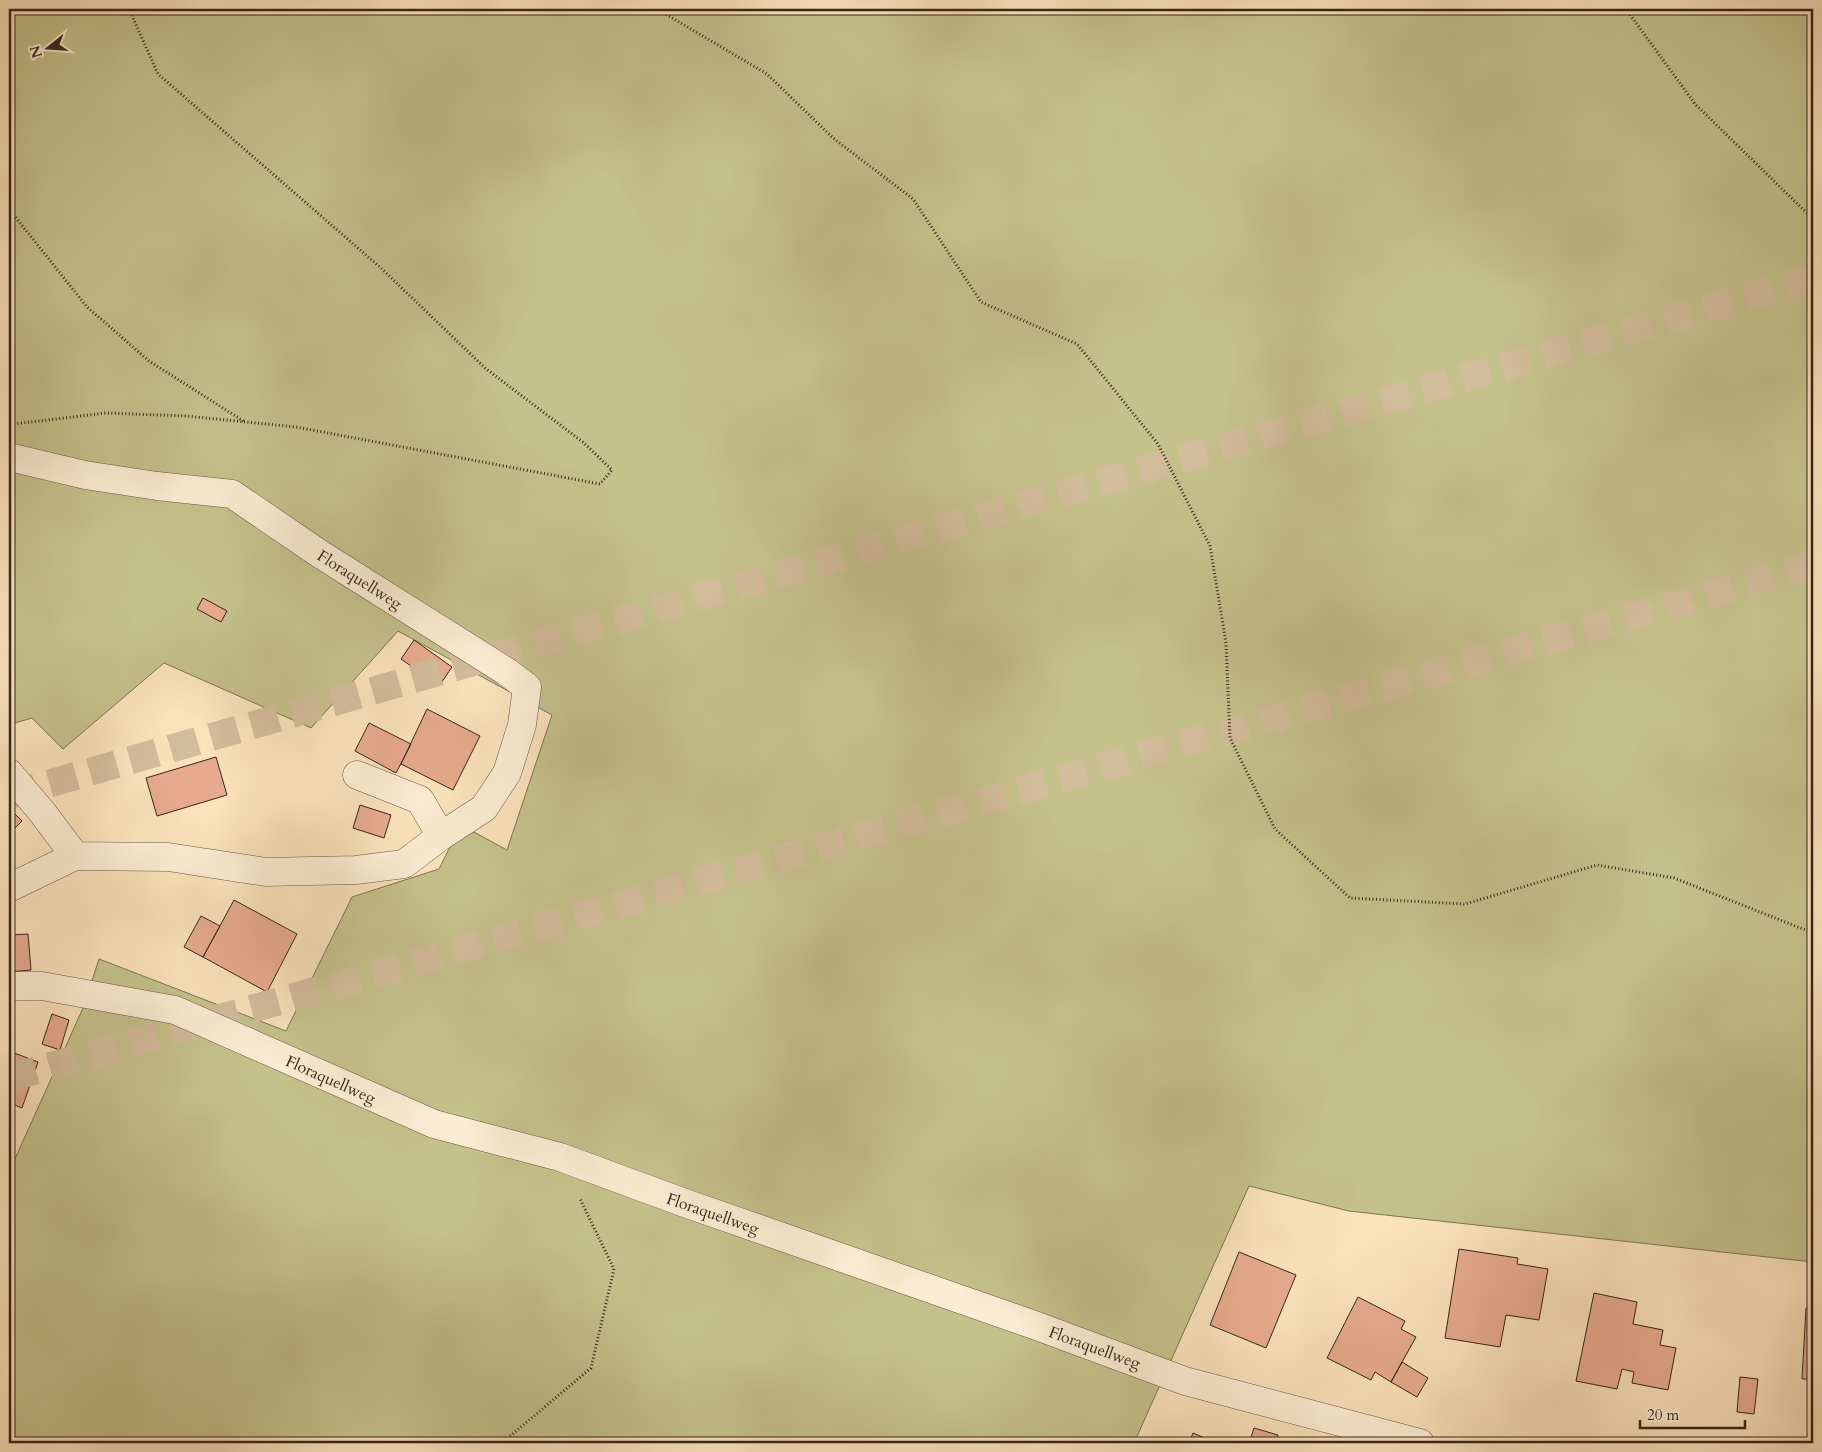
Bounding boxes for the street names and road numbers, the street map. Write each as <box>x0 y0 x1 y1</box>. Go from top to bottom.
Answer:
street label: Floraquellweg <box>313 545 406 615</box>
street label: Floraquellweg <box>282 1050 379 1110</box>
street label: Floraquellweg <box>664 1188 762 1240</box>
street label: Floraquellweg <box>1046 1321 1144 1375</box>

